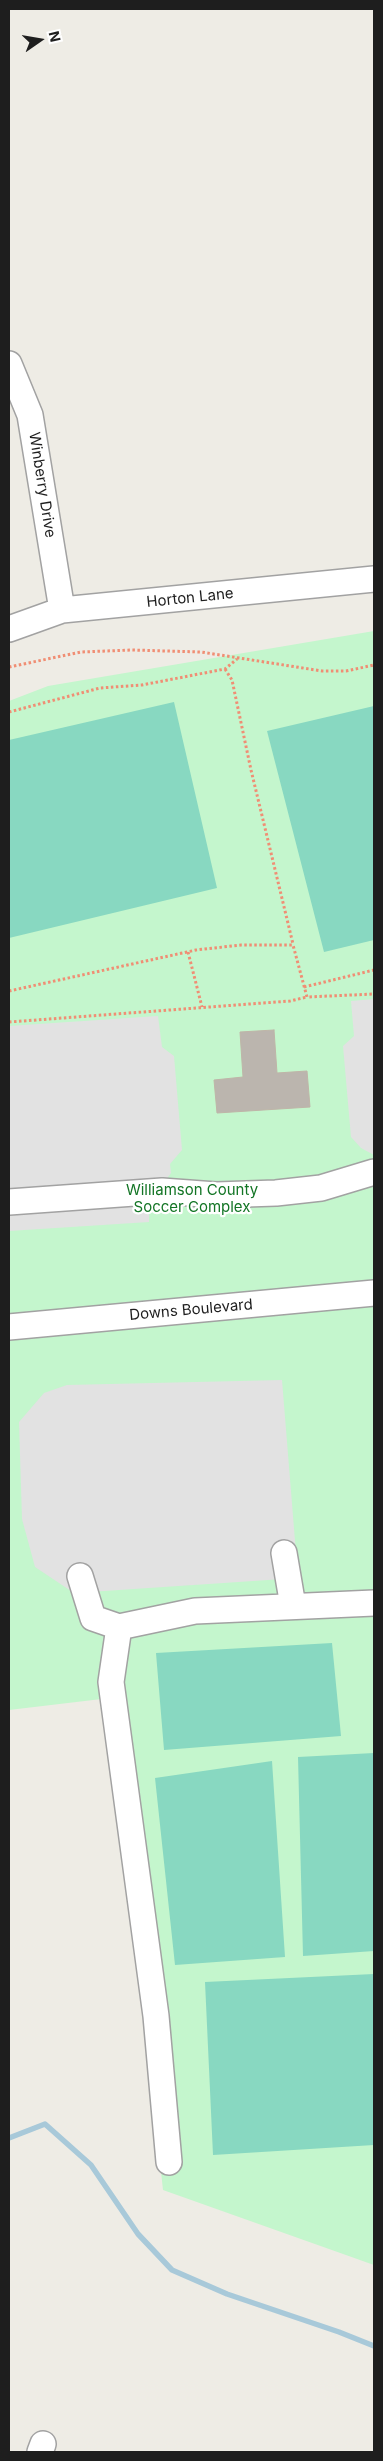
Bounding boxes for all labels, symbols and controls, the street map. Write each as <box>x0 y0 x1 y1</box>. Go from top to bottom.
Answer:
north arrow <box>15 15 65 65</box>
text: N <box>46 29 65 44</box>
street label: Winberry Drive <box>25 431 59 539</box>
street label: Horton Lane <box>146 584 234 612</box>
park label: Williamson County Soccer Complex <box>126 1181 258 1216</box>
street label: Downs Boulevard <box>128 1296 254 1324</box>

